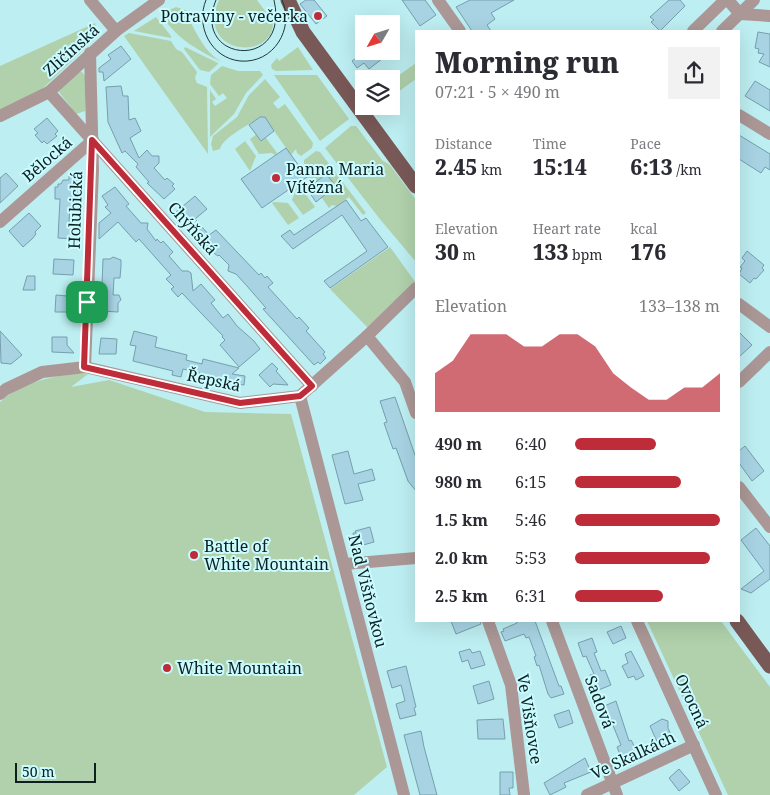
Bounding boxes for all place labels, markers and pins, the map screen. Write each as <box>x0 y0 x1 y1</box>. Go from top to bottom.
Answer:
place label: Potraviny - večerka <box>160 5 308 27</box>
marker: Potraviny - večerka <box>312 10 324 22</box>
place label: Panna Maria Vítězná <box>286 158 384 198</box>
marker: Panna Maria Vítězná <box>270 172 282 184</box>
pin <box>66 281 108 323</box>
place label: Battle of White Mountain <box>204 535 329 575</box>
marker: Battle of White Mountain <box>188 549 200 561</box>
place label: White Mountain <box>177 657 302 679</box>
marker: White Mountain <box>161 662 173 674</box>

